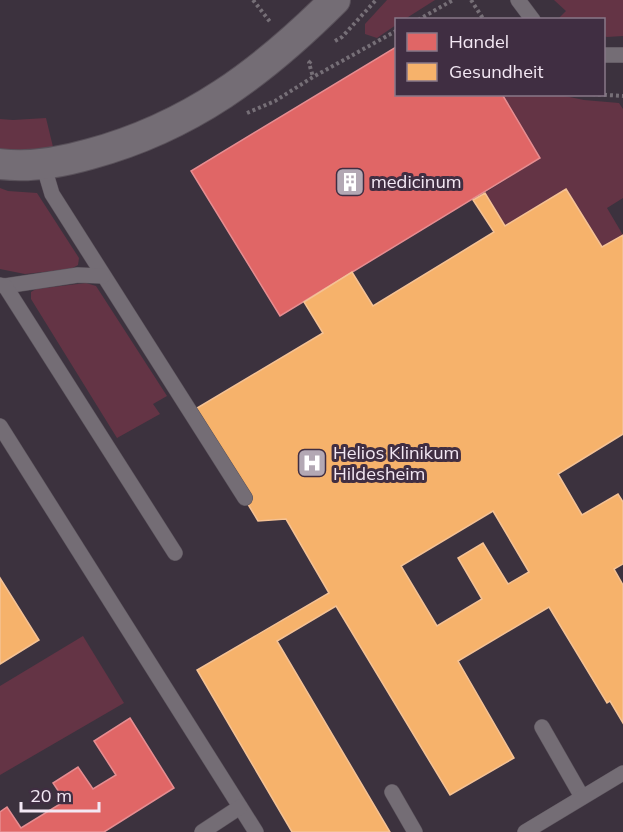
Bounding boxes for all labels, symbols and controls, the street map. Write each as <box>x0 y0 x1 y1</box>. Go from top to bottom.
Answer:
legend <box>395 18 605 96</box>
text: Handel <box>449 30 509 53</box>
text: Gesundheit <box>449 60 544 83</box>
building icon: medicinum <box>334 166 366 198</box>
place label: medicinum <box>371 170 462 193</box>
place label: Helios Klinikum Hildesheim <box>333 441 459 485</box>
hospital icon: Helios Klinikum Hildesheim <box>296 447 328 479</box>
scale bar <box>21 775 99 813</box>
text: 20 m <box>30 784 72 807</box>

